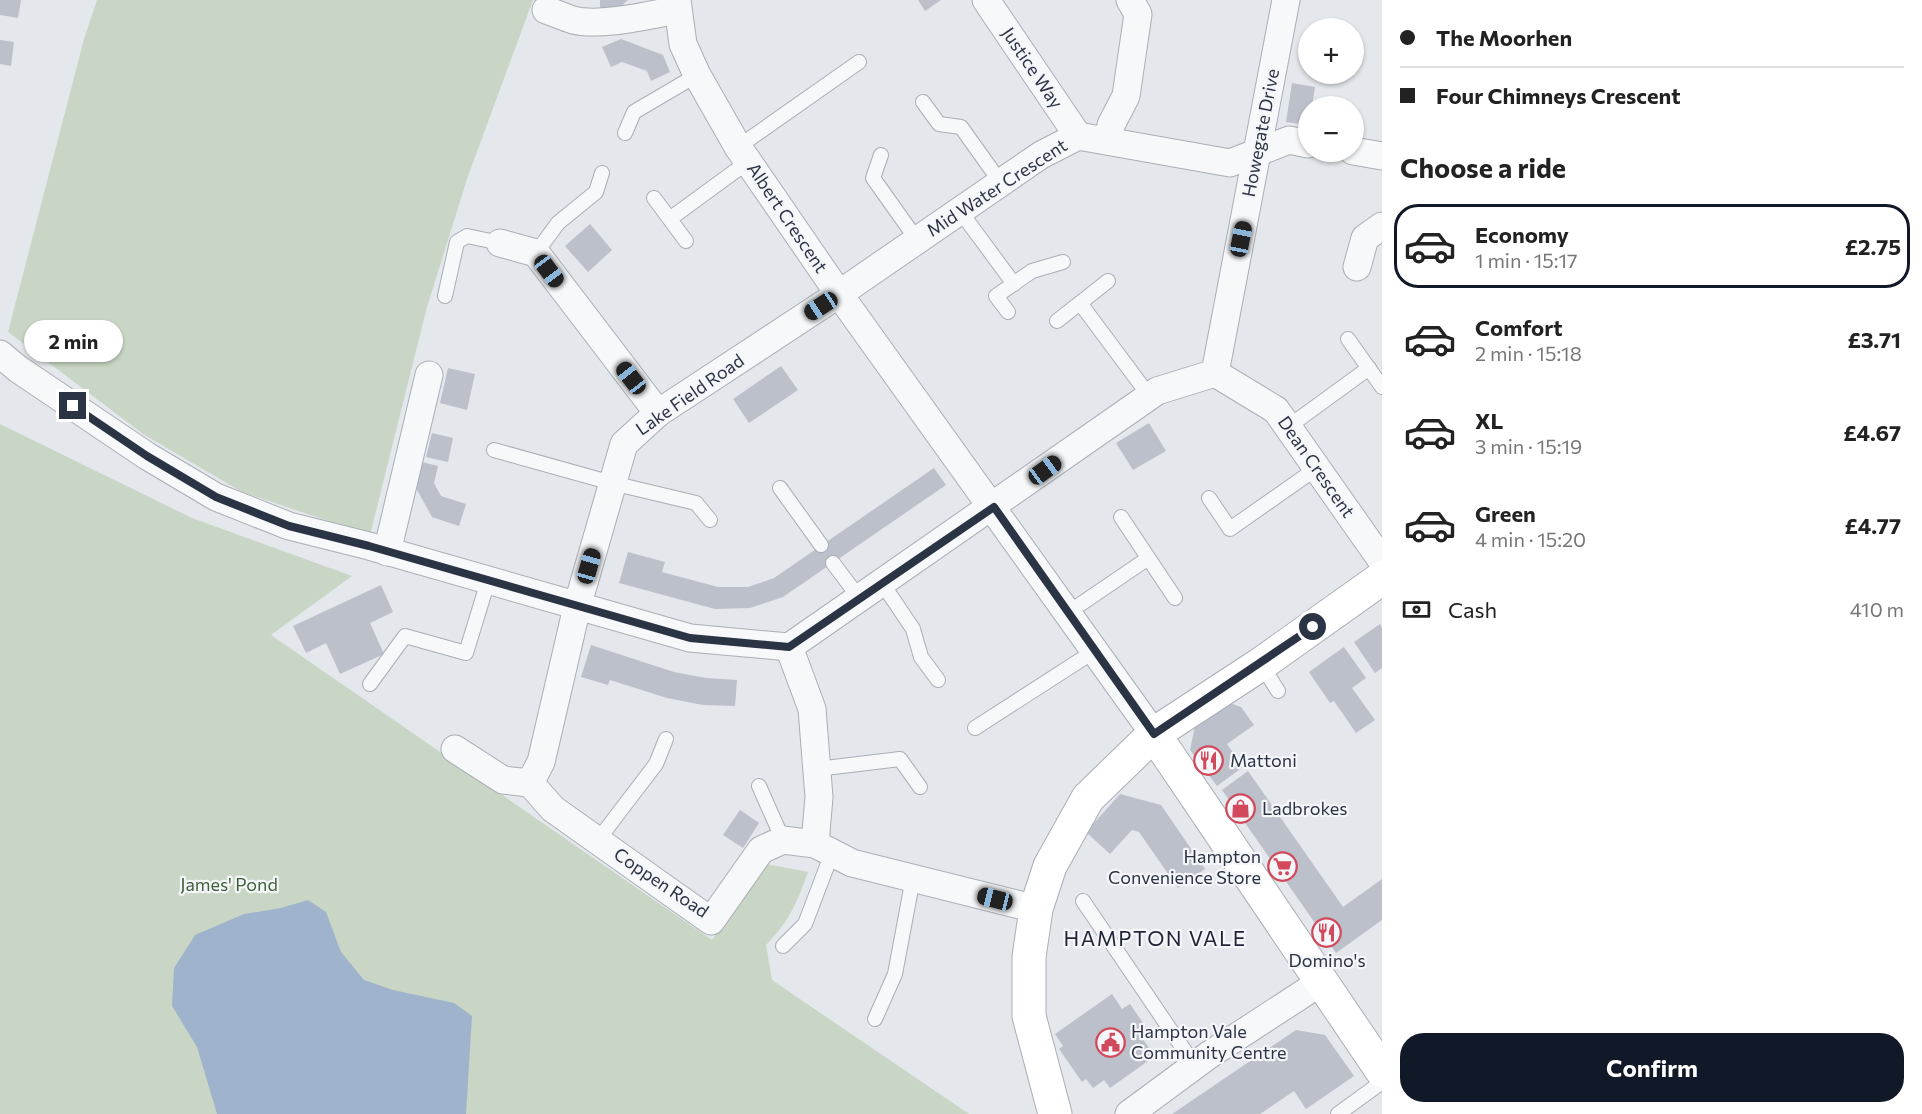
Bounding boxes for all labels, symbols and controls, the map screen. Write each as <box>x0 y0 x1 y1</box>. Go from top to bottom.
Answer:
map controls <box>1298 18 1364 162</box>
button: + <box>1298 18 1364 84</box>
street label: Justice Way <box>998 23 1068 112</box>
text: The Moorhen <box>1436 24 1572 51</box>
street label: Howegate Drive <box>1237 67 1283 199</box>
text: Four Chimneys Crescent <box>1436 82 1681 109</box>
button: − <box>1298 96 1364 162</box>
street label: Mid Water Crescent <box>922 134 1071 241</box>
text: Choose a ride <box>1400 151 1566 184</box>
street label: Albert Crescent <box>743 158 833 277</box>
icon: car <box>1403 219 1457 273</box>
car <box>1229 220 1253 258</box>
text: Economy <box>1475 221 1569 248</box>
text: £2.75 <box>1845 233 1901 260</box>
text: 1 min · 15:17 <box>1475 248 1578 272</box>
car <box>531 251 567 291</box>
car <box>801 289 841 323</box>
icon: car <box>1403 312 1457 366</box>
text: Comfort <box>1475 314 1563 341</box>
callout: 2 min <box>23 319 122 361</box>
text: £3.71 <box>1848 326 1901 353</box>
text: 2 min <box>49 329 98 353</box>
text: 2 min · 15:18 <box>1475 341 1582 365</box>
street label: Lake Field Road <box>631 349 748 440</box>
car <box>613 358 649 398</box>
route end <box>59 392 86 419</box>
icon: car <box>1403 405 1457 459</box>
text: XL <box>1475 407 1503 434</box>
street label: Dean Crescent <box>1274 411 1360 521</box>
text: £4.67 <box>1843 419 1901 446</box>
text: 3 min · 15:19 <box>1475 434 1582 458</box>
car <box>1025 452 1065 488</box>
icon: car <box>1403 498 1457 552</box>
text: Green <box>1475 500 1536 527</box>
text: £4.77 <box>1844 512 1901 539</box>
text: 4 min · 15:20 <box>1475 527 1586 551</box>
car <box>575 546 603 586</box>
icon: cash <box>1400 593 1433 626</box>
text: Cash <box>1448 596 1497 623</box>
text: 410 m <box>1850 597 1904 621</box>
route start <box>1299 613 1326 640</box>
restaurant icon: Mattoni <box>1193 745 1225 777</box>
place label: Mattoni <box>1230 749 1297 771</box>
shop icon: Ladbrokes <box>1225 793 1257 825</box>
place label: Ladbrokes <box>1262 797 1347 819</box>
street label: Coppen Road <box>610 842 713 922</box>
place label: Hampton Convenience Store <box>1108 845 1261 888</box>
supermarket icon: Hampton Convenience Store <box>1266 851 1298 883</box>
park label: James' Pond <box>180 873 278 895</box>
car <box>975 886 1015 912</box>
restaurant icon: Domino's <box>1311 916 1343 948</box>
district label: HAMPTON VALE <box>1063 925 1247 950</box>
place label: Domino's <box>1288 949 1366 971</box>
place label: Hampton Vale Community Centre <box>1131 1020 1287 1063</box>
public building icon: Hampton Vale Community Centre <box>1094 1026 1126 1058</box>
button: Confirm <box>1400 1033 1904 1102</box>

